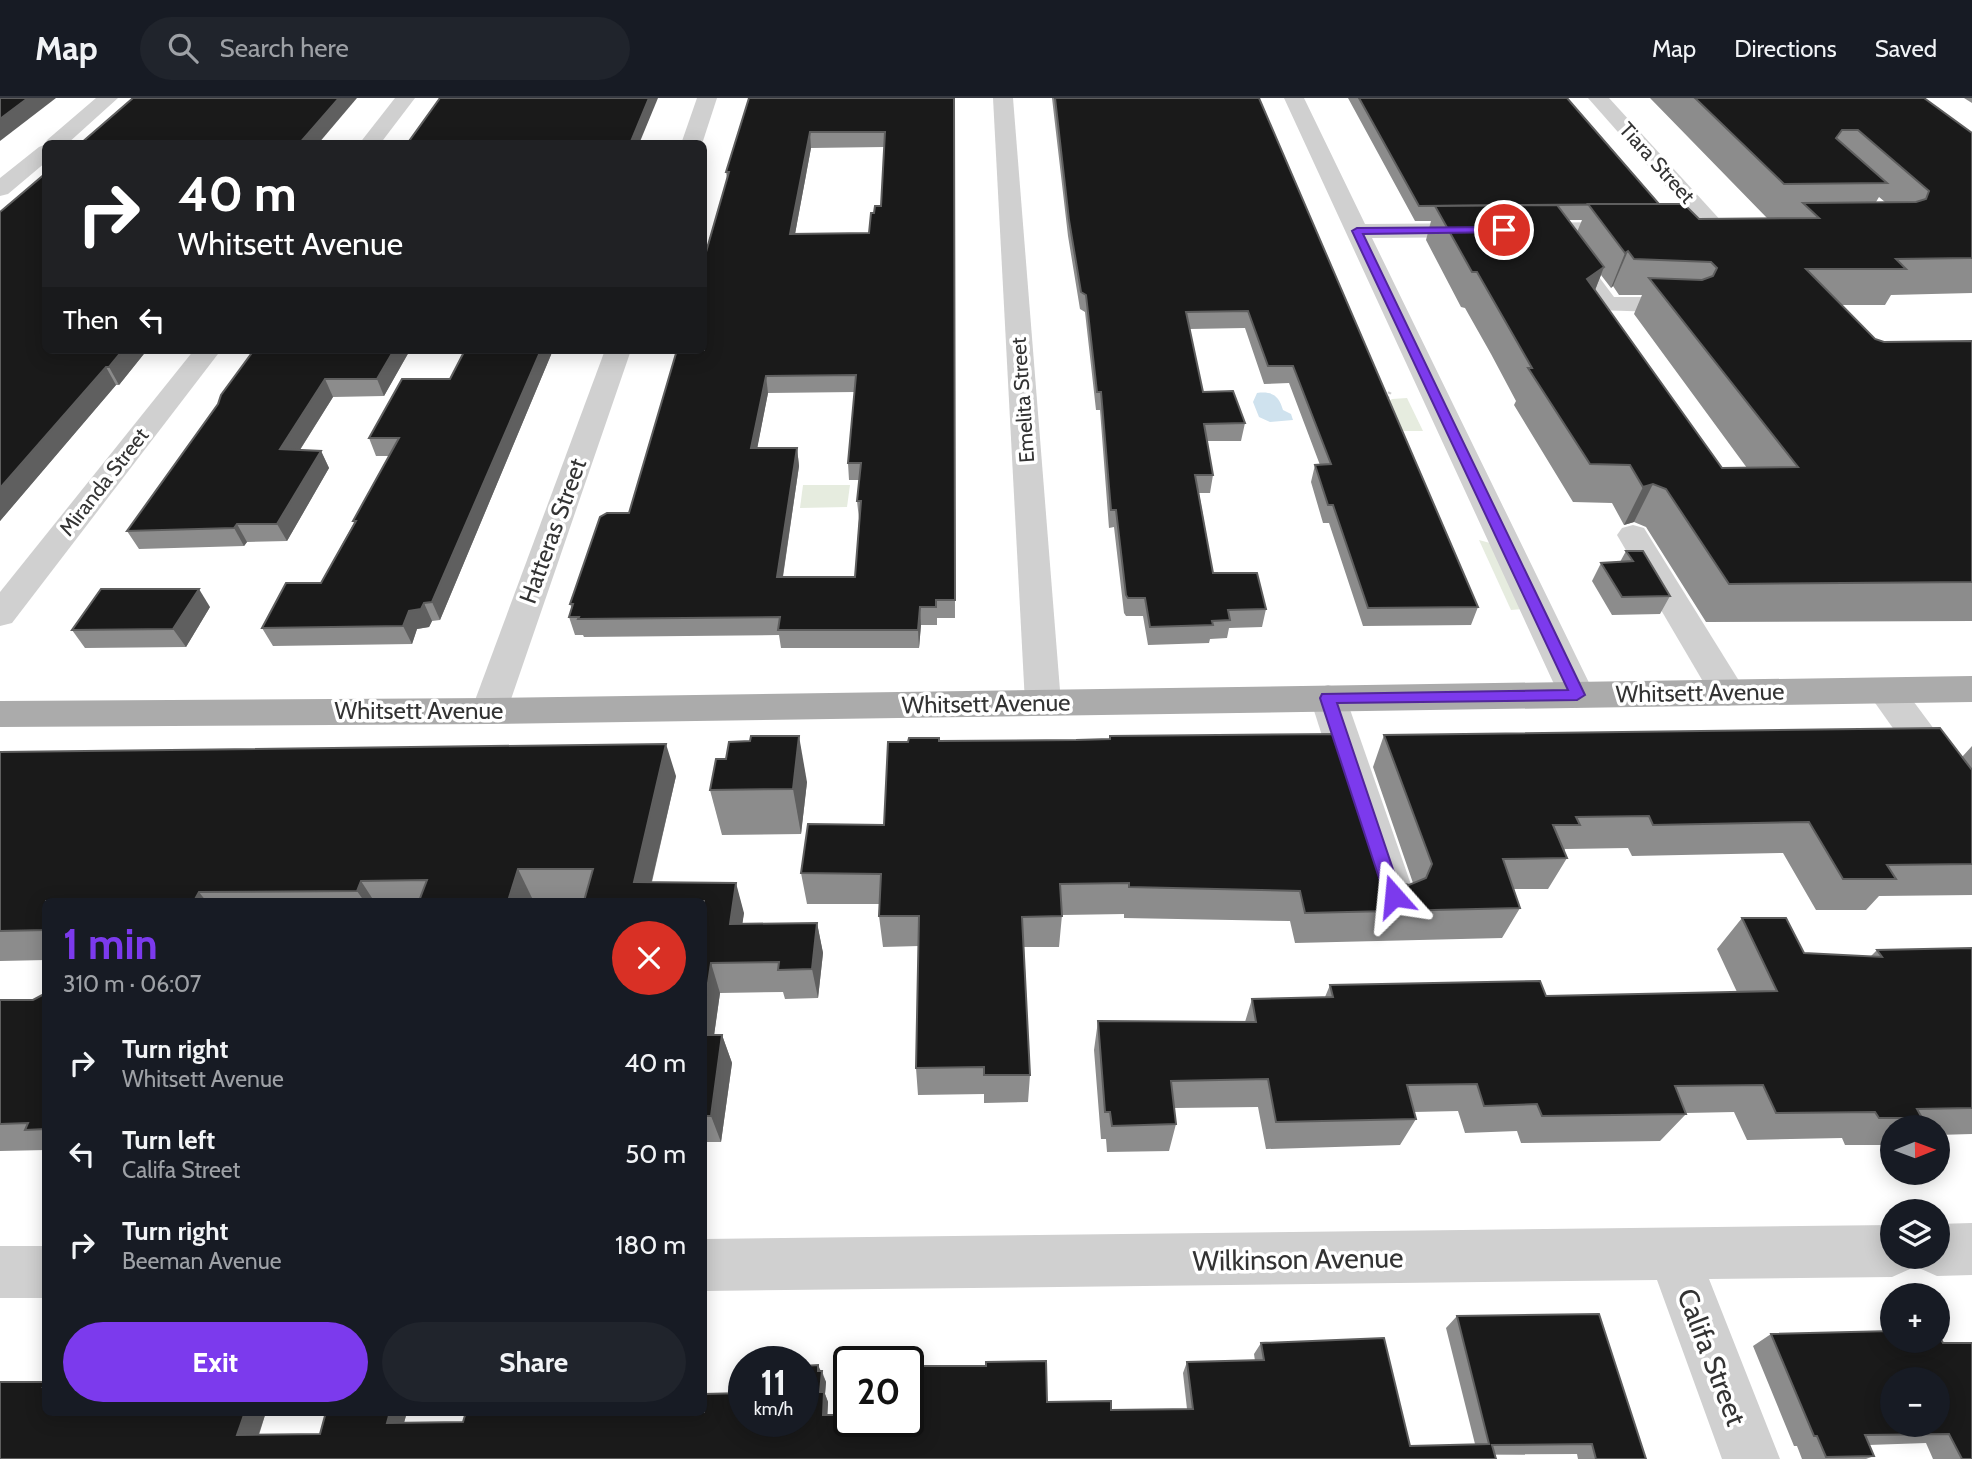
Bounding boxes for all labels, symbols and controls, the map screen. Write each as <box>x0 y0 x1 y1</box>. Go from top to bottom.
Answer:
search box <box>140 17 630 80</box>
text: Map <box>35 28 98 68</box>
icon: search <box>164 29 202 67</box>
text: Search here <box>220 32 349 64</box>
text: Map <box>1652 34 1696 63</box>
text: Directions <box>1734 34 1837 63</box>
text: Saved <box>1875 34 1937 63</box>
street label: Tiara Street <box>1614 117 1700 208</box>
text: 40 m <box>178 164 297 223</box>
icon: right <box>63 168 154 259</box>
pin <box>1474 200 1534 260</box>
icon: arrive <box>1485 211 1523 249</box>
text: Whitsett Avenue <box>178 224 403 263</box>
icon: left <box>133 301 171 339</box>
text: Then <box>63 304 119 336</box>
street label: Emelita Street <box>1006 336 1039 464</box>
street label: Miranda Street <box>54 423 153 541</box>
street label: Hatteras Street <box>513 454 592 607</box>
street label: Whitsett Avenue <box>1615 677 1785 708</box>
street label: Whitsett Avenue <box>901 688 1071 719</box>
street label: Whitsett Avenue <box>335 696 503 725</box>
position arrow <box>1357 859 1431 933</box>
text: 1 min <box>63 918 158 970</box>
button: close <box>612 921 686 995</box>
text: 310 m · 06:07 <box>63 970 201 998</box>
text: Turn right <box>122 1033 228 1065</box>
icon: right <box>63 1044 101 1082</box>
text: 40 m <box>624 1047 686 1079</box>
text: Whitsett Avenue <box>122 1065 284 1093</box>
north arrow <box>1880 1115 1950 1185</box>
map controls <box>1880 1115 1950 1437</box>
text: Turn left <box>122 1124 215 1156</box>
icon: left <box>63 1135 101 1173</box>
text: 50 m <box>625 1138 686 1170</box>
text: Califa Street <box>122 1156 240 1184</box>
button: layers <box>1880 1199 1950 1269</box>
text: Turn right <box>122 1215 228 1247</box>
icon: right <box>63 1226 101 1264</box>
text: 180 m <box>615 1229 686 1261</box>
street label: Wilkinson Avenue <box>1192 1240 1404 1278</box>
text: Beeman Avenue <box>122 1247 281 1275</box>
button: + <box>1880 1283 1950 1353</box>
street label: Califa Street <box>1670 1284 1754 1430</box>
button: Exit <box>63 1322 368 1402</box>
button: Share <box>382 1322 686 1402</box>
speed limit sign: 20 <box>833 1346 924 1437</box>
text: 11 <box>761 1361 786 1404</box>
button: − <box>1880 1367 1950 1437</box>
text: km/h <box>754 1398 793 1420</box>

